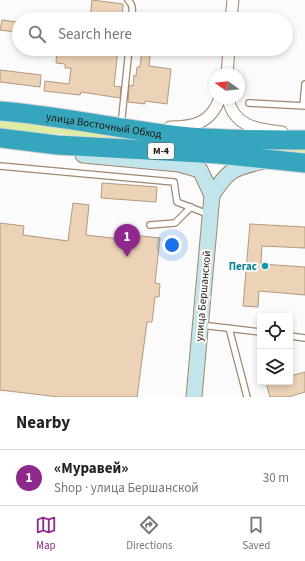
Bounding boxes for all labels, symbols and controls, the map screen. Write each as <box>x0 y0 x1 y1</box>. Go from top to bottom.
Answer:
search box <box>12 12 293 56</box>
icon: search <box>26 23 48 45</box>
text: Search here <box>58 24 132 45</box>
north arrow <box>209 68 245 104</box>
street label: улица Восточный Обход <box>45 109 163 141</box>
road number: М-4 <box>148 143 174 159</box>
pin: 1 <box>114 224 140 257</box>
your location <box>162 235 182 255</box>
street label: улица Бершанской <box>192 250 214 342</box>
place label: Пегас <box>229 259 257 274</box>
marker: Пегас <box>260 261 270 271</box>
map controls <box>257 313 293 385</box>
button: locate <box>257 313 293 349</box>
button: layers <box>257 349 293 385</box>
text: Nearby <box>16 411 70 435</box>
text: «Муравей» <box>54 458 128 479</box>
text: 1 <box>26 469 32 487</box>
text: 30 m <box>263 469 289 487</box>
text: Shop · улица Бершанской <box>54 479 199 497</box>
tab: Map <box>35 514 57 553</box>
tab: Directions <box>126 514 173 553</box>
tab: Saved <box>242 514 270 553</box>

